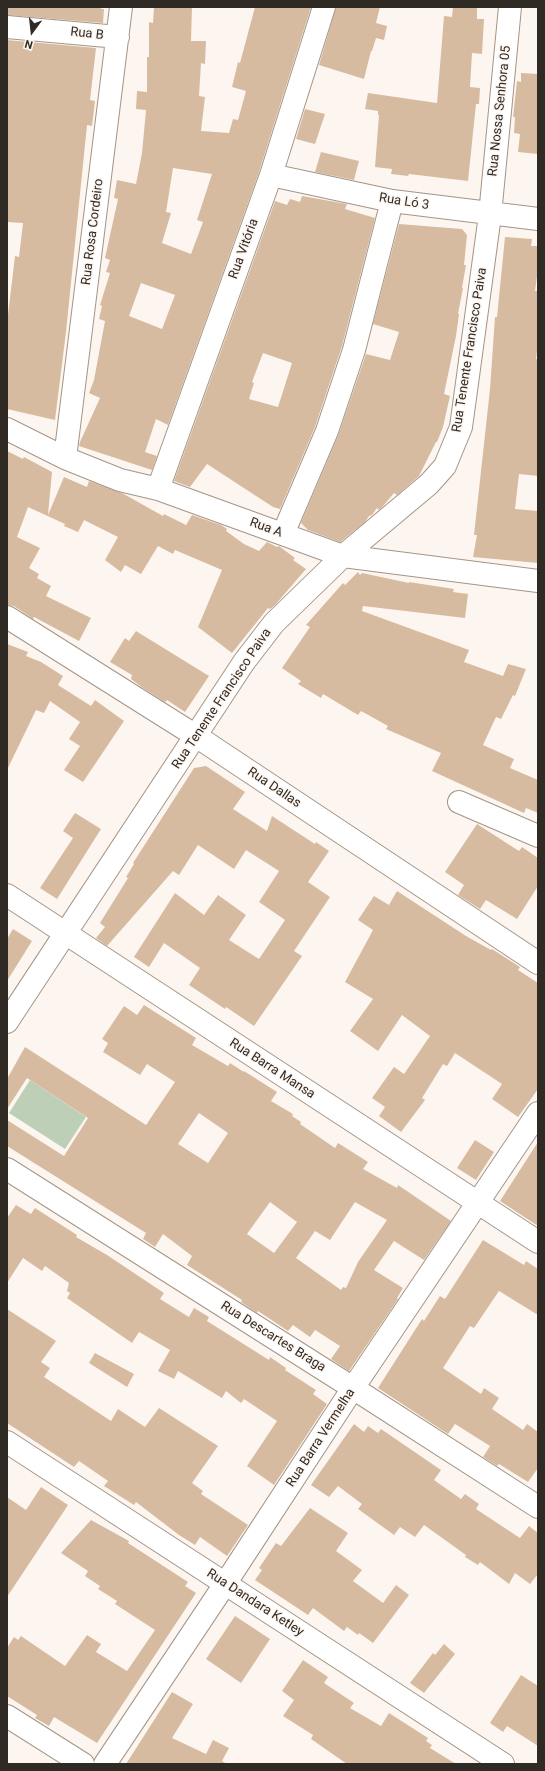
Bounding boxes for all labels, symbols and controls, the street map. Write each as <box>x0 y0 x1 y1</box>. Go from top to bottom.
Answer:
north arrow <box>12 12 52 52</box>
street label: Rua B <box>69 24 105 44</box>
text: N <box>23 37 34 51</box>
street label: Rua Nossa Senhora 05 <box>485 45 515 177</box>
street label: Rua Rosa Cordeiro <box>79 178 107 286</box>
street label: Rua Ló 3 <box>378 190 430 214</box>
street label: Rua Vitória <box>226 217 262 281</box>
street label: Rua Tenente Francisco Paiva <box>449 267 491 433</box>
street label: Rua A <box>247 515 285 541</box>
street label: Rua Tenente Francisco Paiva <box>169 626 275 772</box>
street label: Rua Dallas <box>244 764 304 812</box>
street label: Rua Barra Mansa <box>226 1036 318 1102</box>
street label: Rua Descartes Braga <box>218 1298 328 1376</box>
street label: Rua Barra Vermelha <box>283 1386 359 1490</box>
street label: Rua Dandara Ketley <box>204 1566 306 1640</box>

